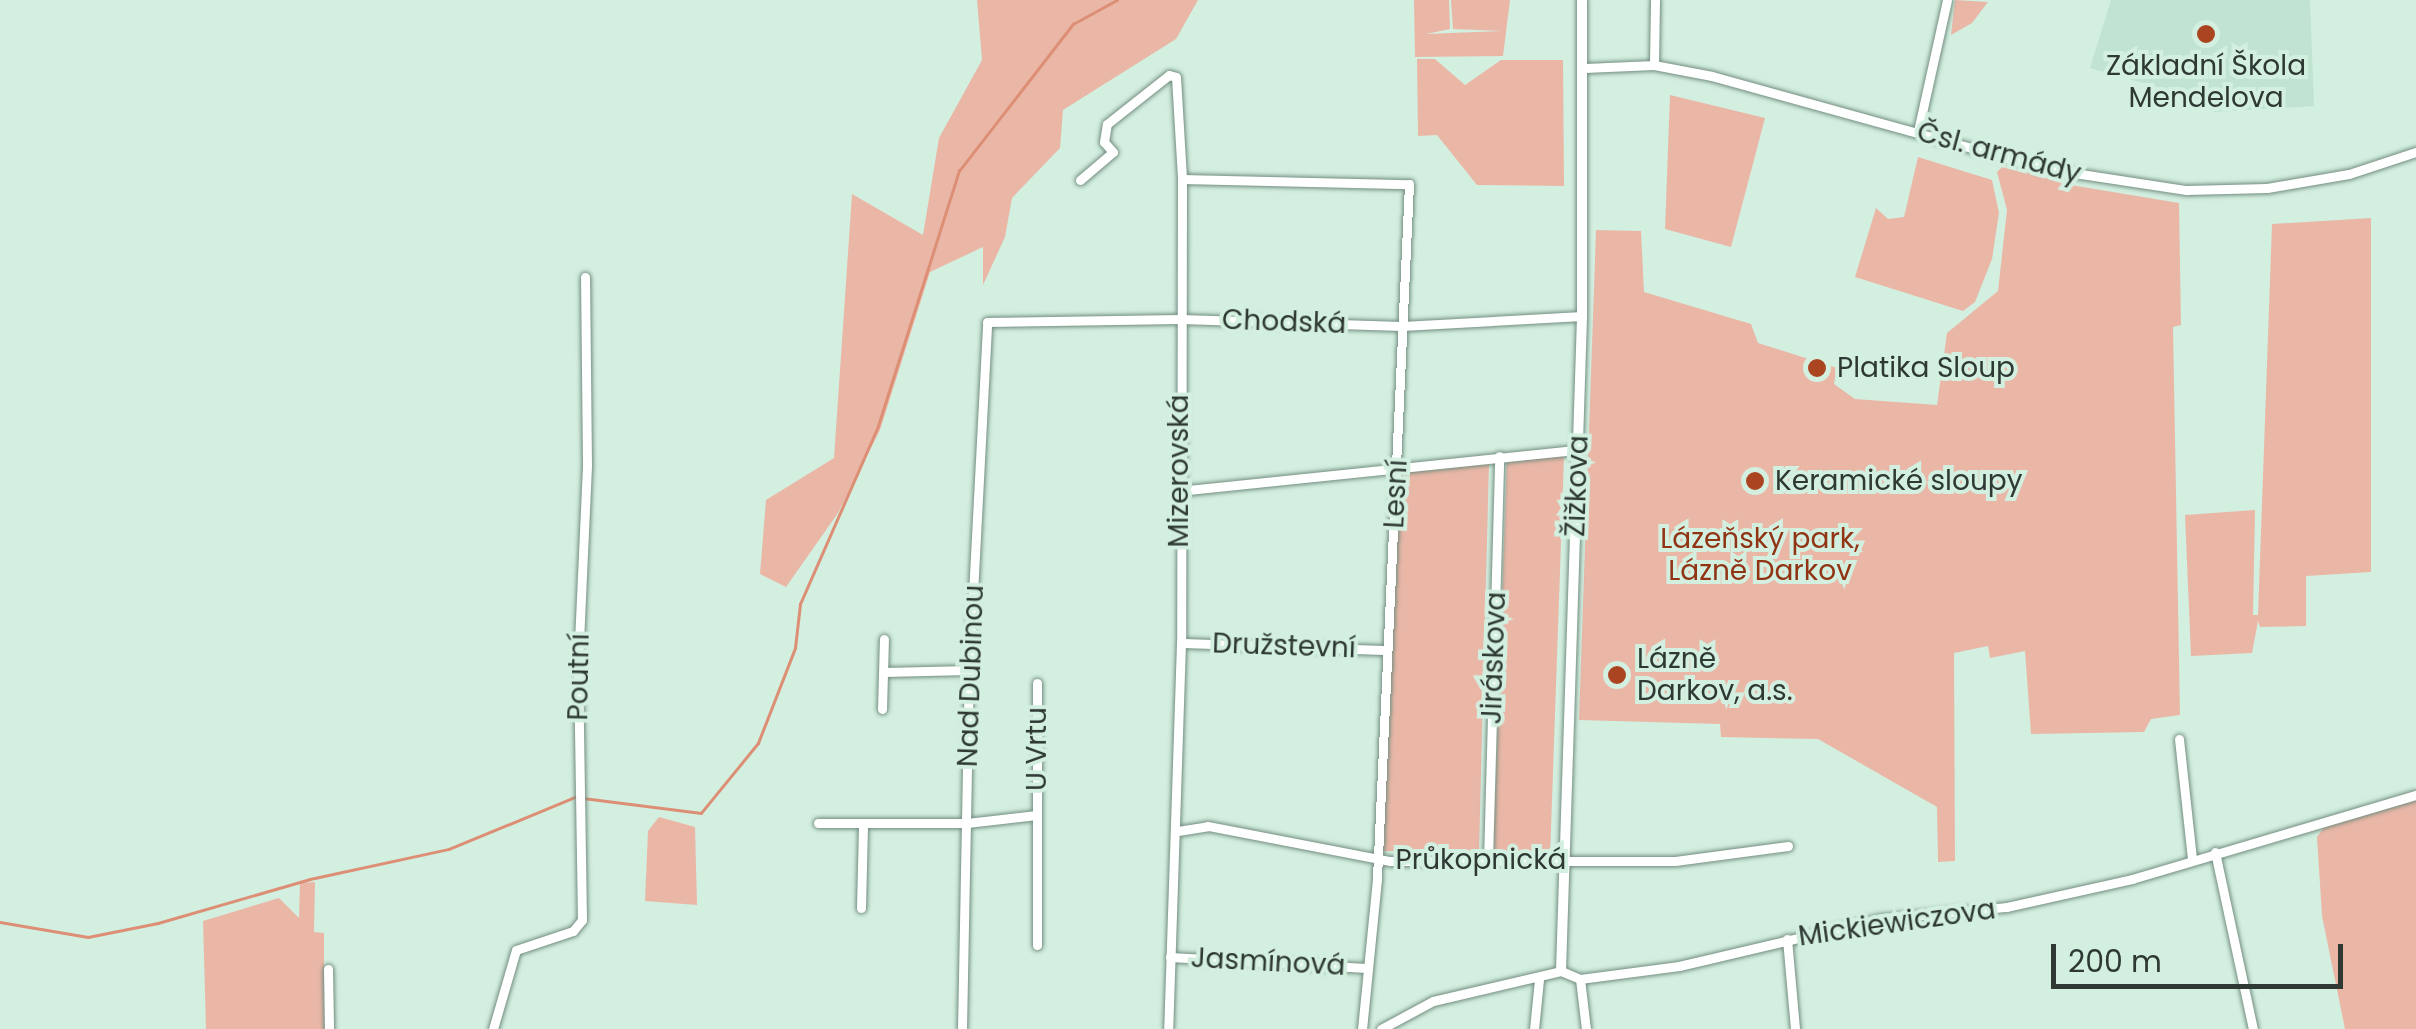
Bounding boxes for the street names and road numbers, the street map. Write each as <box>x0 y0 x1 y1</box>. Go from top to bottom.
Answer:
street label: Čsl. armády <box>1913 115 2085 191</box>
street label: Chodská <box>1221 303 1347 341</box>
street label: Mizerovská <box>1162 394 1196 548</box>
street label: Žižkova <box>1558 435 1596 537</box>
street label: Lesní <box>1377 459 1415 529</box>
street label: Nad Dubinou <box>951 584 991 768</box>
street label: Jiráskova <box>1475 591 1513 725</box>
street label: Družstevní <box>1212 627 1356 665</box>
street label: Poutní <box>561 633 597 721</box>
street label: U Vrtu <box>1020 707 1054 791</box>
street label: Průkopnická <box>1396 843 1566 877</box>
street label: Mickiewiczova <box>1796 893 1998 953</box>
street label: Jasmínová <box>1190 941 1346 983</box>

